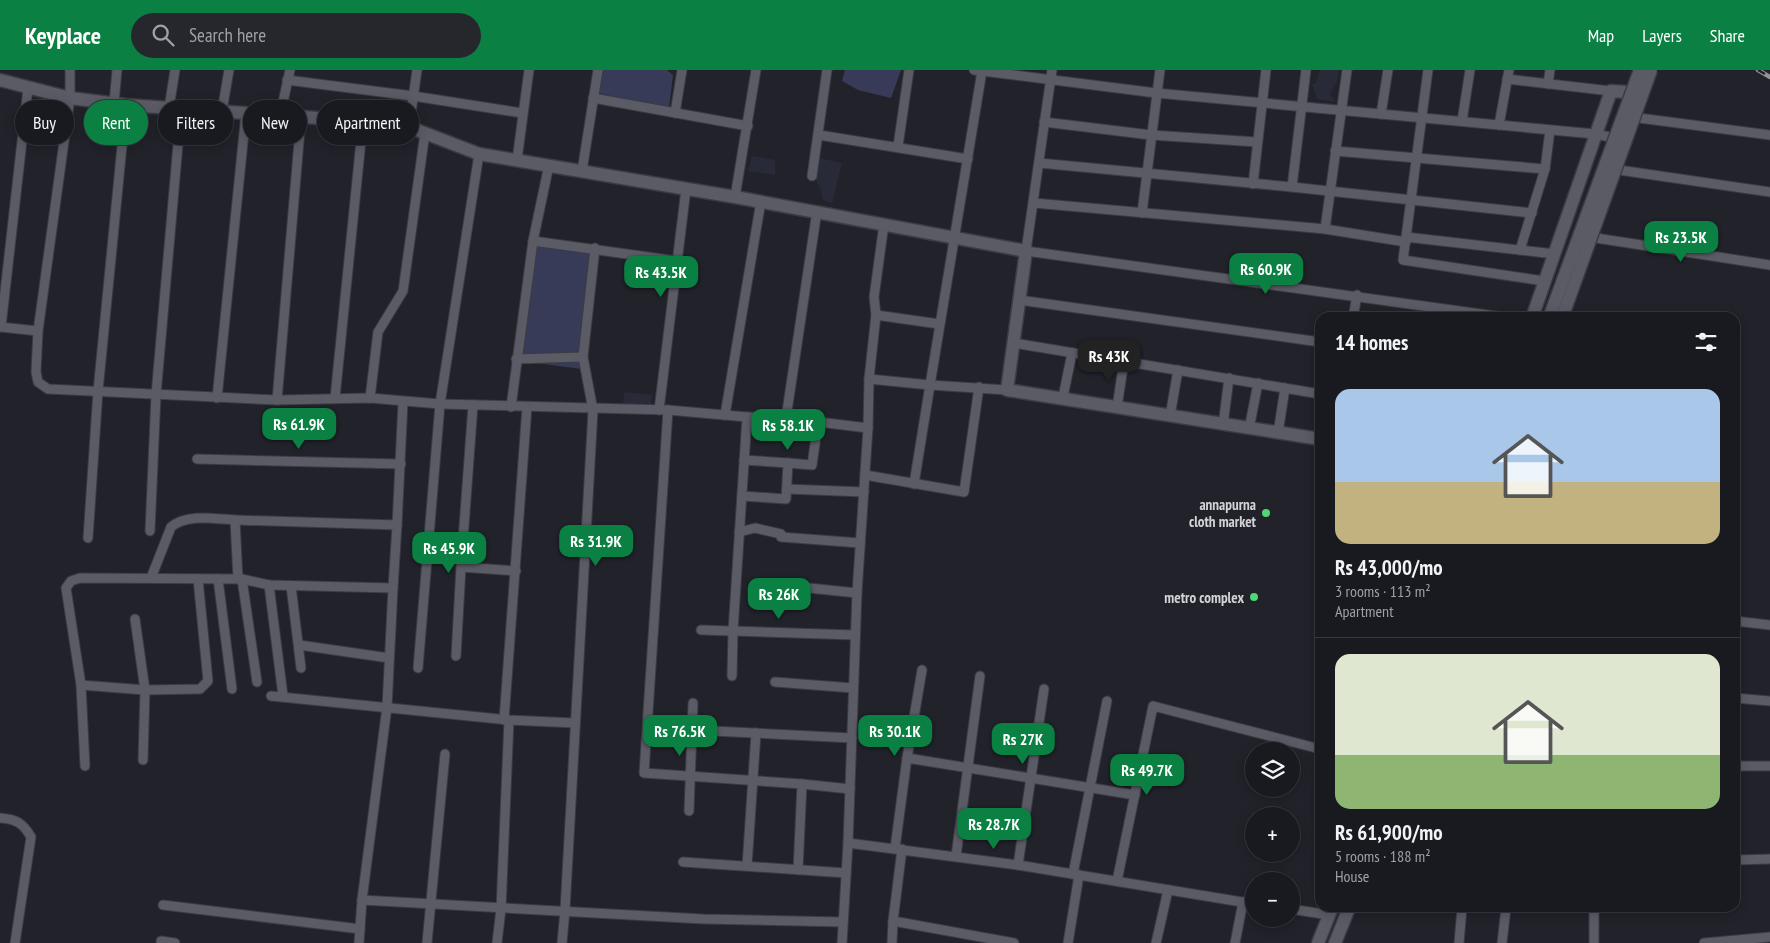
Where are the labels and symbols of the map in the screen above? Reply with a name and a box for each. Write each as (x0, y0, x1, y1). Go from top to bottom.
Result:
pin: Rs 23.5K (1629, 220, 1733, 263)
pin: Rs 60.9K (1214, 252, 1318, 295)
pin: Rs 43.5K (609, 256, 713, 298)
pin: Rs 43K (1068, 340, 1150, 382)
pin: Rs 61.9K (247, 408, 351, 450)
pin: Rs 58.1K (736, 408, 840, 451)
place label: annapurna cloth market (1189, 495, 1257, 531)
marker: annapurna cloth market (1260, 507, 1272, 519)
pin: Rs 31.9K (544, 524, 648, 567)
pin: Rs 45.9K (397, 532, 501, 574)
pin: Rs 26K (738, 578, 820, 620)
place label: metro complex (1164, 588, 1244, 607)
marker: metro complex (1248, 591, 1260, 603)
pin: Rs 76.5K (628, 714, 732, 757)
pin: Rs 30.1K (843, 714, 947, 757)
pin: Rs 27K (982, 722, 1064, 765)
pin: Rs 49.7K (1095, 754, 1199, 796)
pin: Rs 28.7K (942, 808, 1046, 850)

